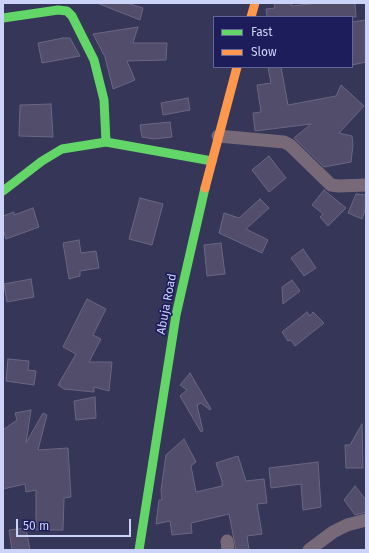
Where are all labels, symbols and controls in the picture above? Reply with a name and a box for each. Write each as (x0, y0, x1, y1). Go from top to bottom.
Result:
legend (213, 16, 353, 68)
text: Fast (251, 25, 273, 39)
text: Slow (251, 45, 277, 59)
street label: Abuja Road (154, 272, 180, 336)
scale bar (18, 511, 133, 537)
text: 50 m (23, 519, 49, 533)

